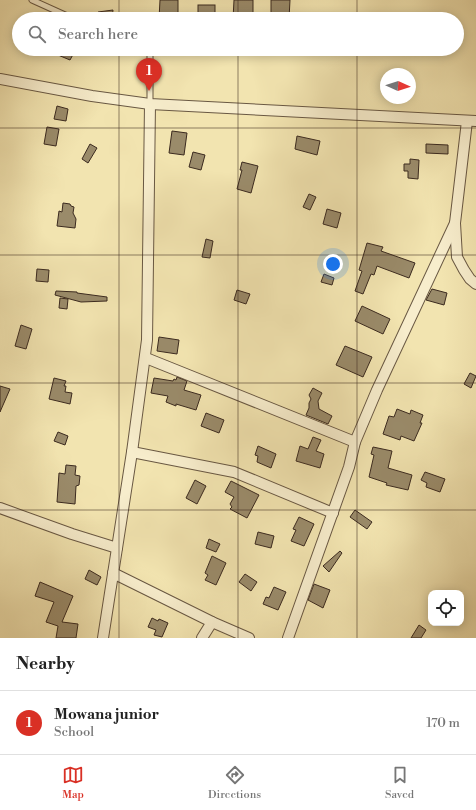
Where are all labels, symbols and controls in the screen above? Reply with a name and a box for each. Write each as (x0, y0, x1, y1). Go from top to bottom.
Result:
search box (12, 12, 464, 56)
icon: search (26, 23, 48, 45)
text: Search here (58, 25, 138, 44)
pin: 1 (136, 58, 162, 91)
north arrow (380, 68, 416, 104)
your location (323, 254, 343, 274)
map controls (428, 590, 464, 626)
button: locate (428, 590, 464, 626)
text: Nearby (16, 653, 75, 675)
text: Mowana junior (54, 705, 159, 724)
text: 1 (26, 715, 32, 731)
text: 170 m (426, 715, 460, 731)
text: School (54, 724, 94, 740)
tab: Map (62, 764, 84, 802)
tab: Directions (208, 764, 261, 802)
tab: Saved (385, 764, 414, 802)

